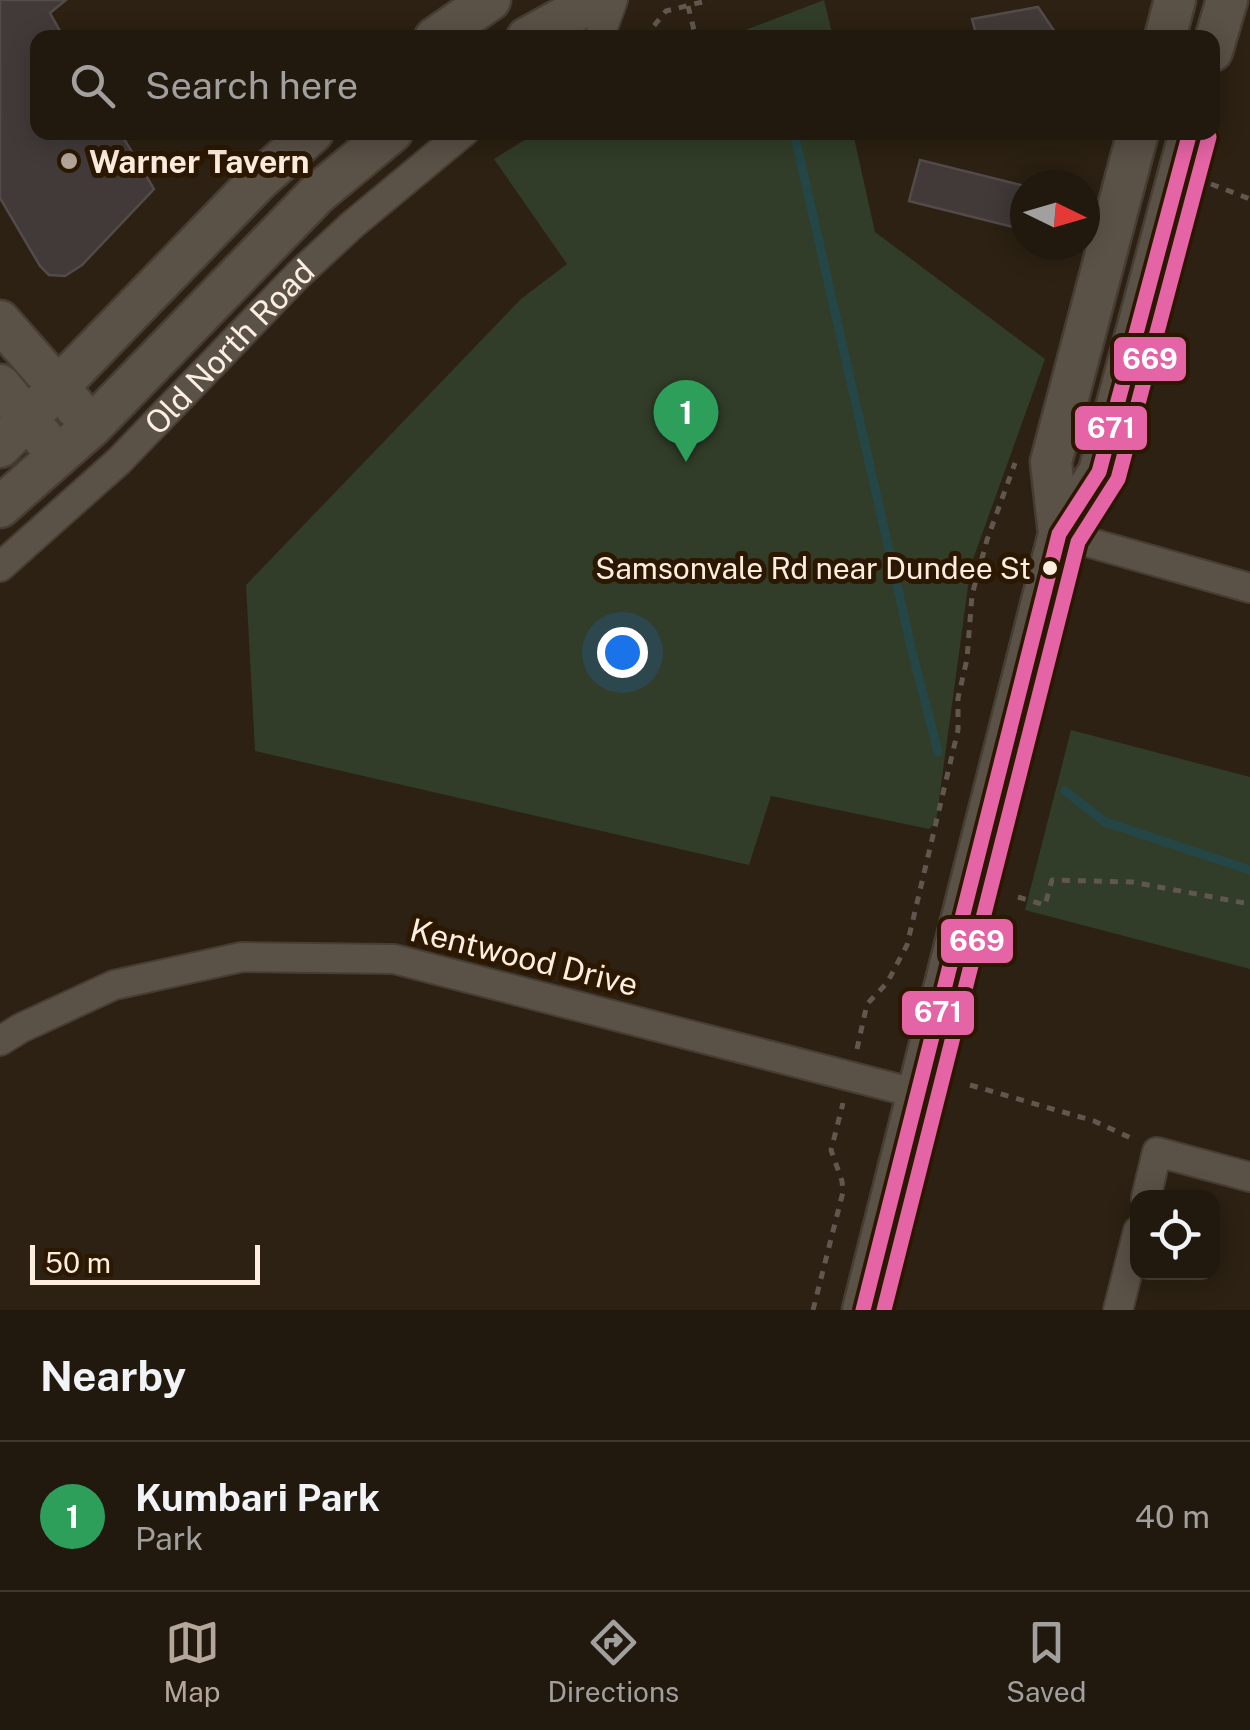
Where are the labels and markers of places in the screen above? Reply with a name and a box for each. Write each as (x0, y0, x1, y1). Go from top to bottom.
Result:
place label: Warner Tavern (89, 143, 310, 180)
marker: Warner Tavern (58, 150, 80, 172)
pin: 1 (654, 380, 718, 462)
place label: Samsonvale Rd near Dundee St (595, 550, 1031, 586)
marker: Samsonvale Rd near Dundee St (1040, 558, 1060, 578)

